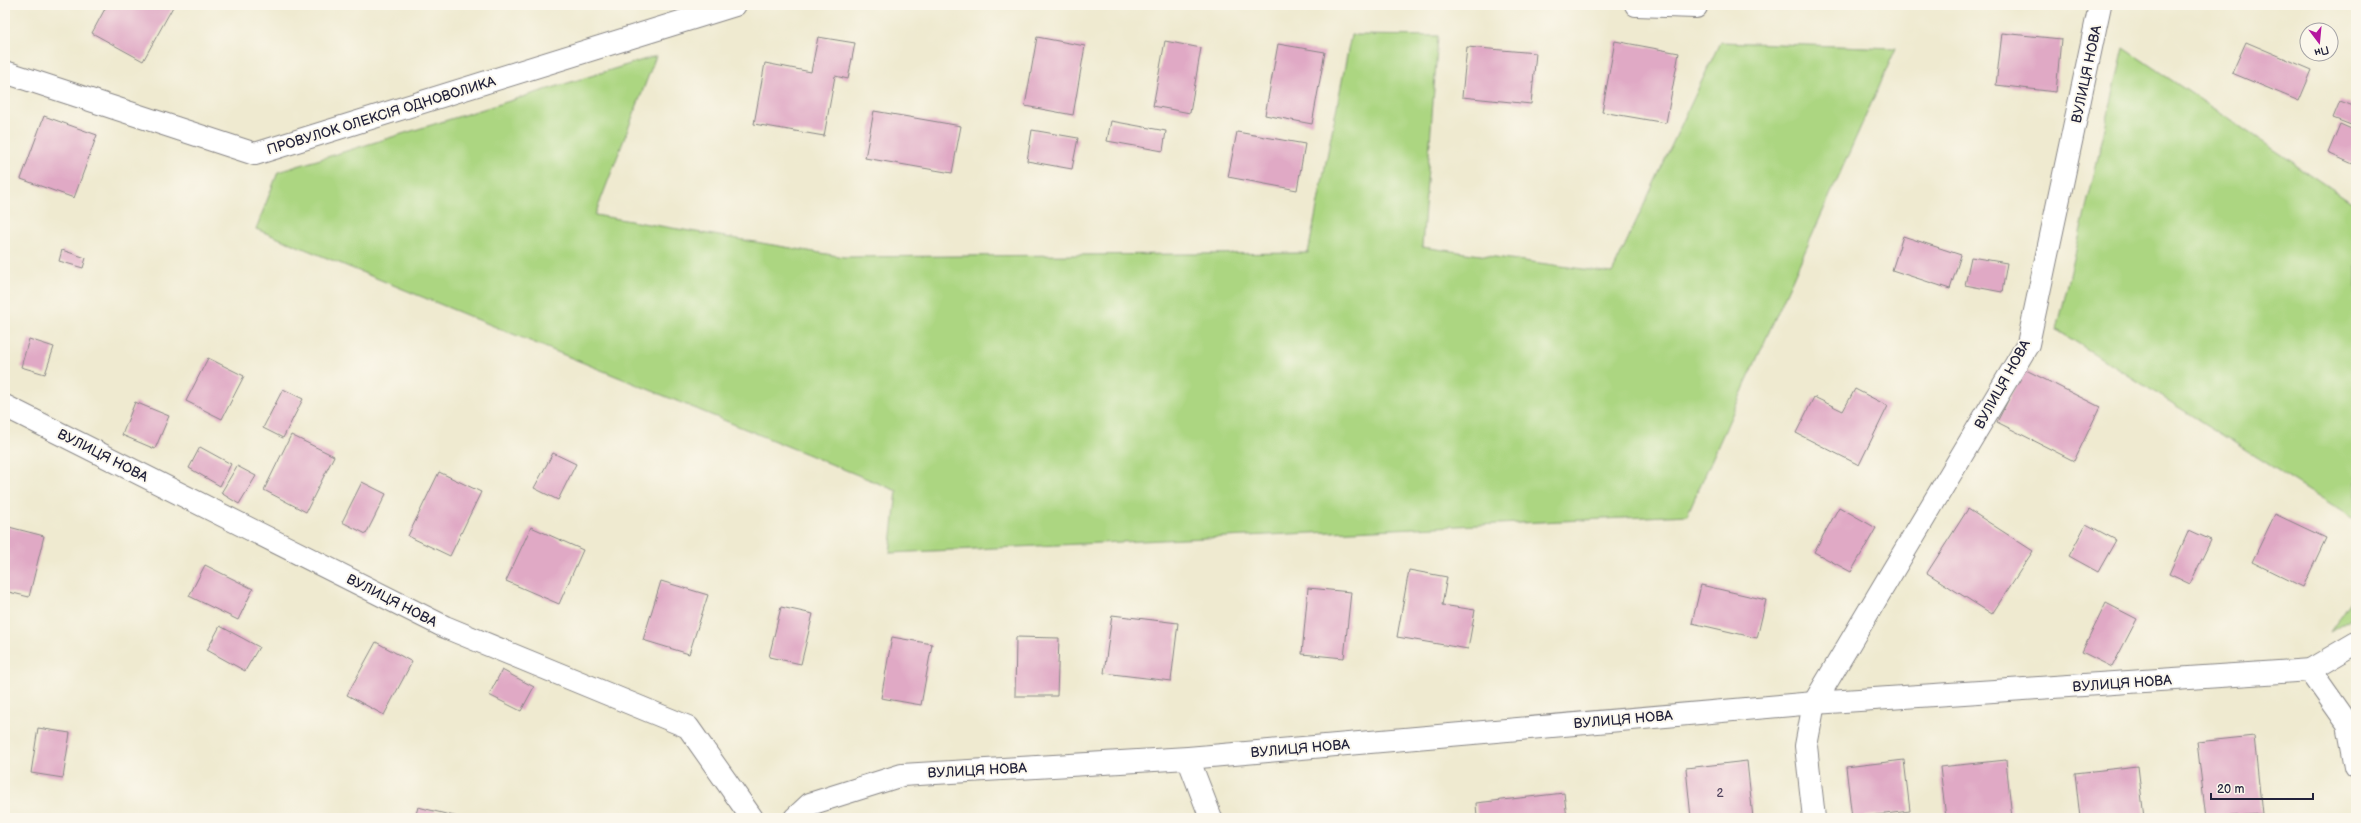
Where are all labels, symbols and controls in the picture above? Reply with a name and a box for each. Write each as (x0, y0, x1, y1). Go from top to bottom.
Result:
north arrow (2299, 22, 2339, 62)
street label: ВУЛИЦЯ НОВА (2068, 23, 2105, 124)
text: Пн (2313, 43, 2330, 59)
street label: ПРОВУЛОК ОЛЕКСІЯ ОДНОВОЛИКА (265, 72, 498, 158)
street label: ВУЛИЦЯ НОВА (1971, 336, 2034, 432)
street label: ВУЛИЦЯ НОВА (55, 425, 151, 486)
street label: ВУЛИЦЯ НОВА (344, 570, 440, 631)
street label: ВУЛИЦЯ НОВА (2072, 672, 2173, 695)
street label: ВУЛИЦЯ НОВА (1573, 707, 1674, 732)
street label: ВУЛИЦЯ НОВА (1250, 736, 1351, 761)
street label: ВУЛИЦЯ НОВА (927, 759, 1028, 782)
scale bar (2211, 775, 2313, 801)
text: 20 m (2217, 782, 2244, 797)
house number: 2 (1716, 786, 1724, 801)

